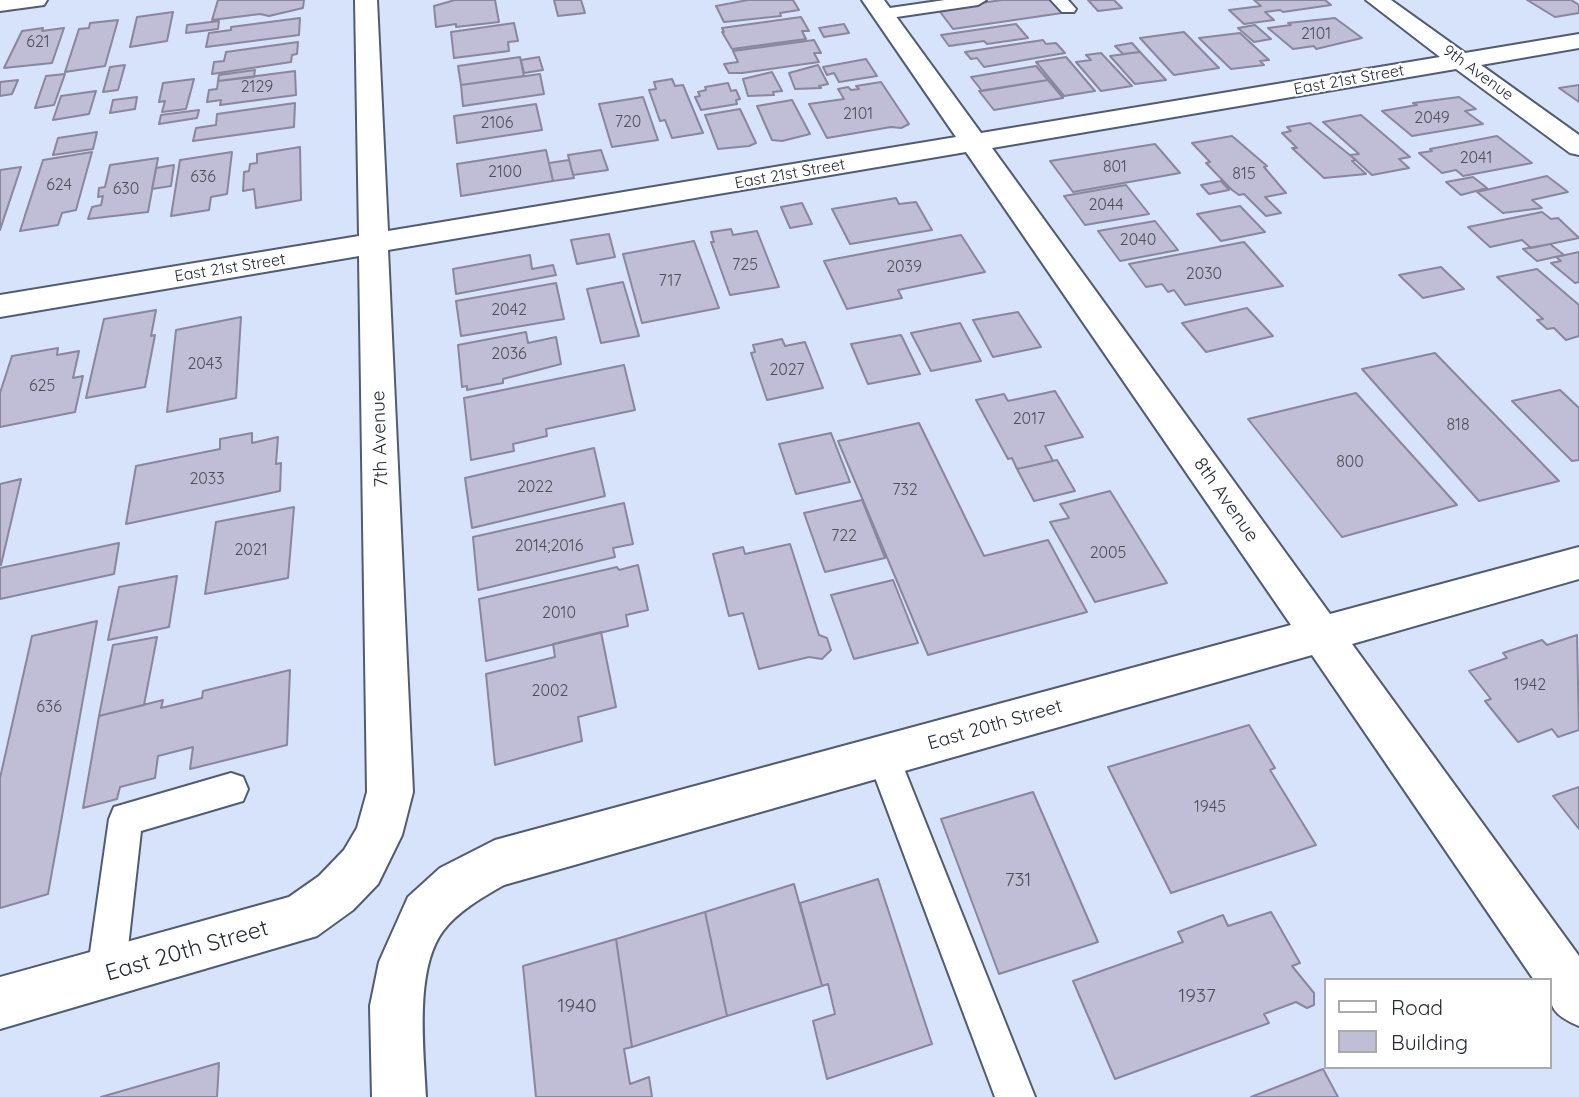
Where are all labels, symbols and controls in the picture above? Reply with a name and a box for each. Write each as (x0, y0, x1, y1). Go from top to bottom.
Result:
house number: 2101 (1301, 24, 1331, 44)
house number: 621 (26, 32, 50, 52)
street label: 9th Avenue (1439, 41, 1517, 105)
street label: East 21st Street (1292, 61, 1406, 99)
house number: 2129 (241, 77, 273, 97)
house number: 2101 (843, 104, 873, 124)
house number: 2049 (1414, 108, 1450, 128)
house number: 720 (615, 112, 641, 132)
house number: 2106 (481, 113, 513, 133)
house number: 2041 (1460, 148, 1492, 168)
street label: East 21st Street (733, 155, 847, 193)
house number: 801 (1103, 157, 1127, 177)
house number: 2100 (488, 162, 522, 182)
house number: 815 (1232, 164, 1256, 184)
house number: 636 (190, 167, 216, 187)
house number: 624 (46, 175, 72, 195)
house number: 630 (113, 179, 139, 199)
house number: 2044 (1088, 195, 1124, 215)
house number: 2040 (1120, 230, 1156, 250)
street label: East 21st Street (173, 250, 287, 286)
house number: 725 (732, 255, 758, 275)
house number: 2039 (886, 257, 922, 277)
house number: 2030 (1186, 264, 1222, 284)
house number: 717 (658, 271, 682, 291)
house number: 2042 (491, 300, 527, 320)
house number: 2036 (491, 344, 527, 364)
house number: 2043 (187, 354, 223, 374)
house number: 2027 (769, 360, 805, 380)
house number: 625 (29, 376, 55, 396)
street label: 7th Avenue (367, 390, 393, 488)
house number: 2017 (1013, 409, 1045, 429)
house number: 818 (1446, 415, 1470, 435)
house number: 800 (1336, 452, 1364, 472)
street label: 8th Avenue (1189, 453, 1263, 547)
house number: 2033 (189, 469, 225, 489)
house number: 2022 (517, 477, 553, 497)
house number: 732 (892, 480, 918, 500)
house number: 722 (831, 526, 857, 546)
house number: 2014;2016 (515, 536, 583, 556)
house number: 2021 (234, 540, 268, 560)
house number: 2005 (1090, 543, 1126, 563)
house number: 2010 (542, 603, 576, 623)
house number: 1942 (1514, 675, 1546, 695)
house number: 2002 (532, 681, 568, 701)
street label: East 20th Street (925, 695, 1065, 755)
house number: 636 (36, 697, 62, 717)
house number: 1945 (1194, 797, 1226, 817)
house number: 731 (1005, 869, 1031, 891)
street label: East 20th Street (102, 915, 272, 987)
legend (1324, 978, 1551, 1069)
house number: 1937 (1178, 985, 1216, 1007)
text: Road (1391, 994, 1443, 1020)
house number: 1940 (558, 995, 596, 1017)
text: Building (1391, 1029, 1468, 1055)

